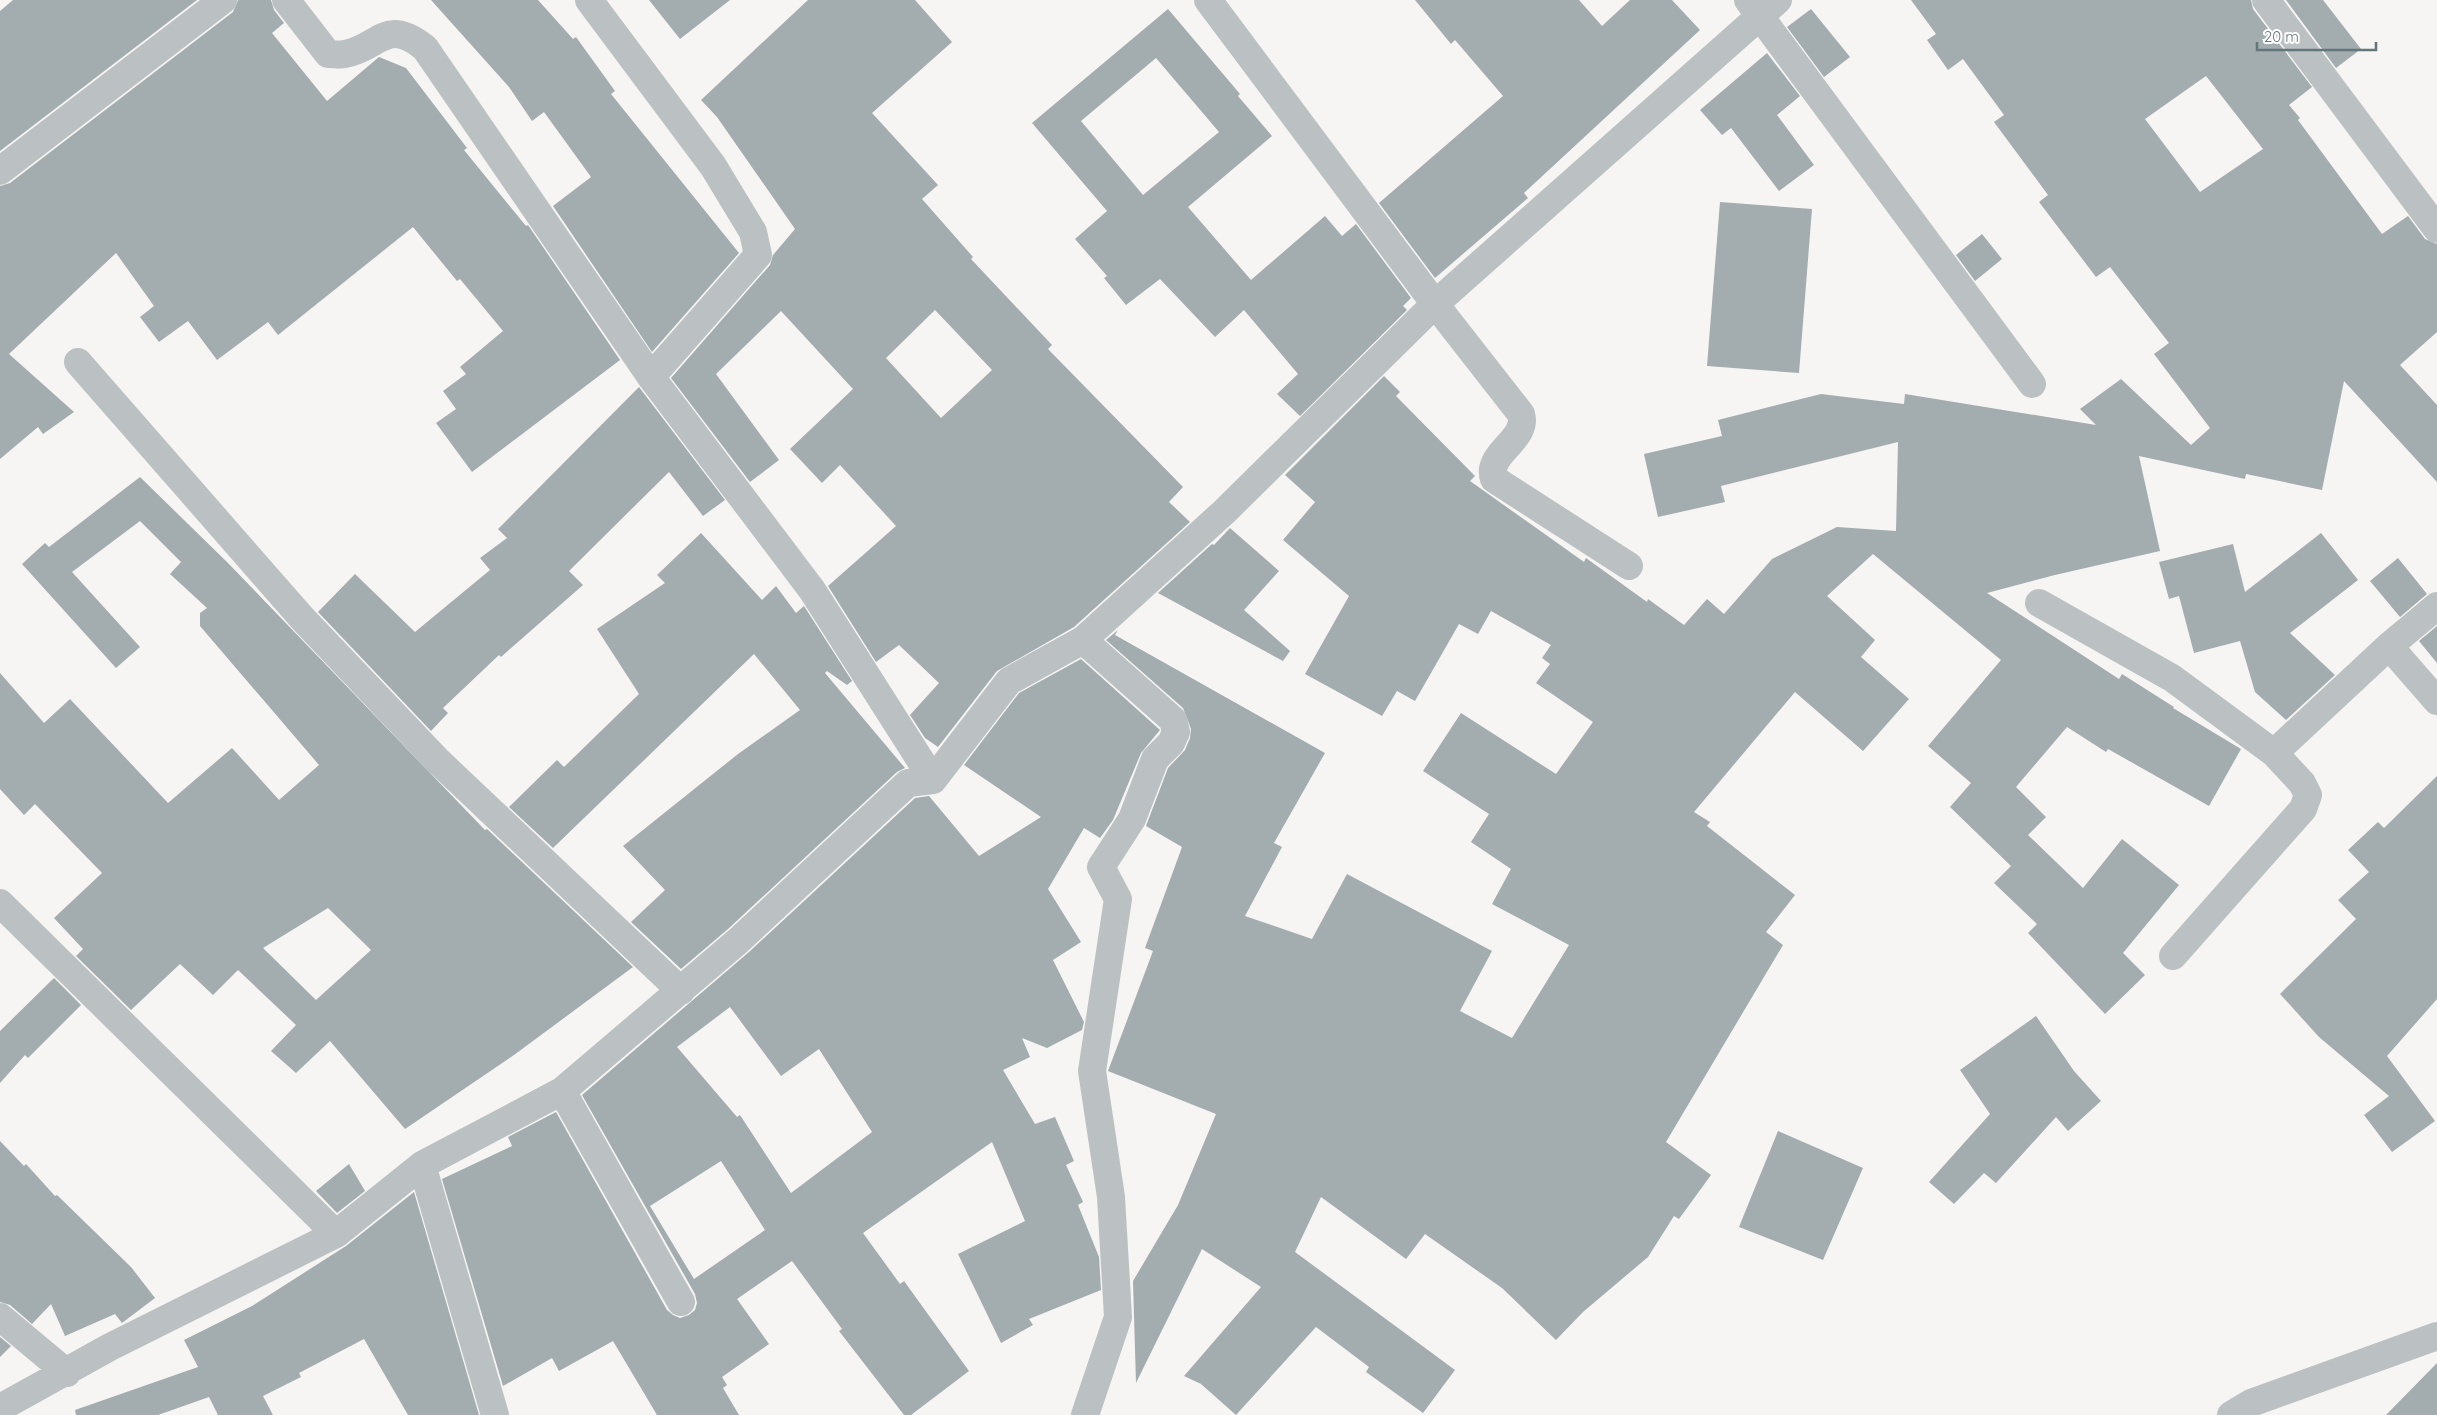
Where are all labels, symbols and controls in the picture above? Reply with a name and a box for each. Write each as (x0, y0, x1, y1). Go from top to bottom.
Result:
scale bar (2257, 20, 2376, 52)
text: 20 m (2264, 27, 2299, 46)

